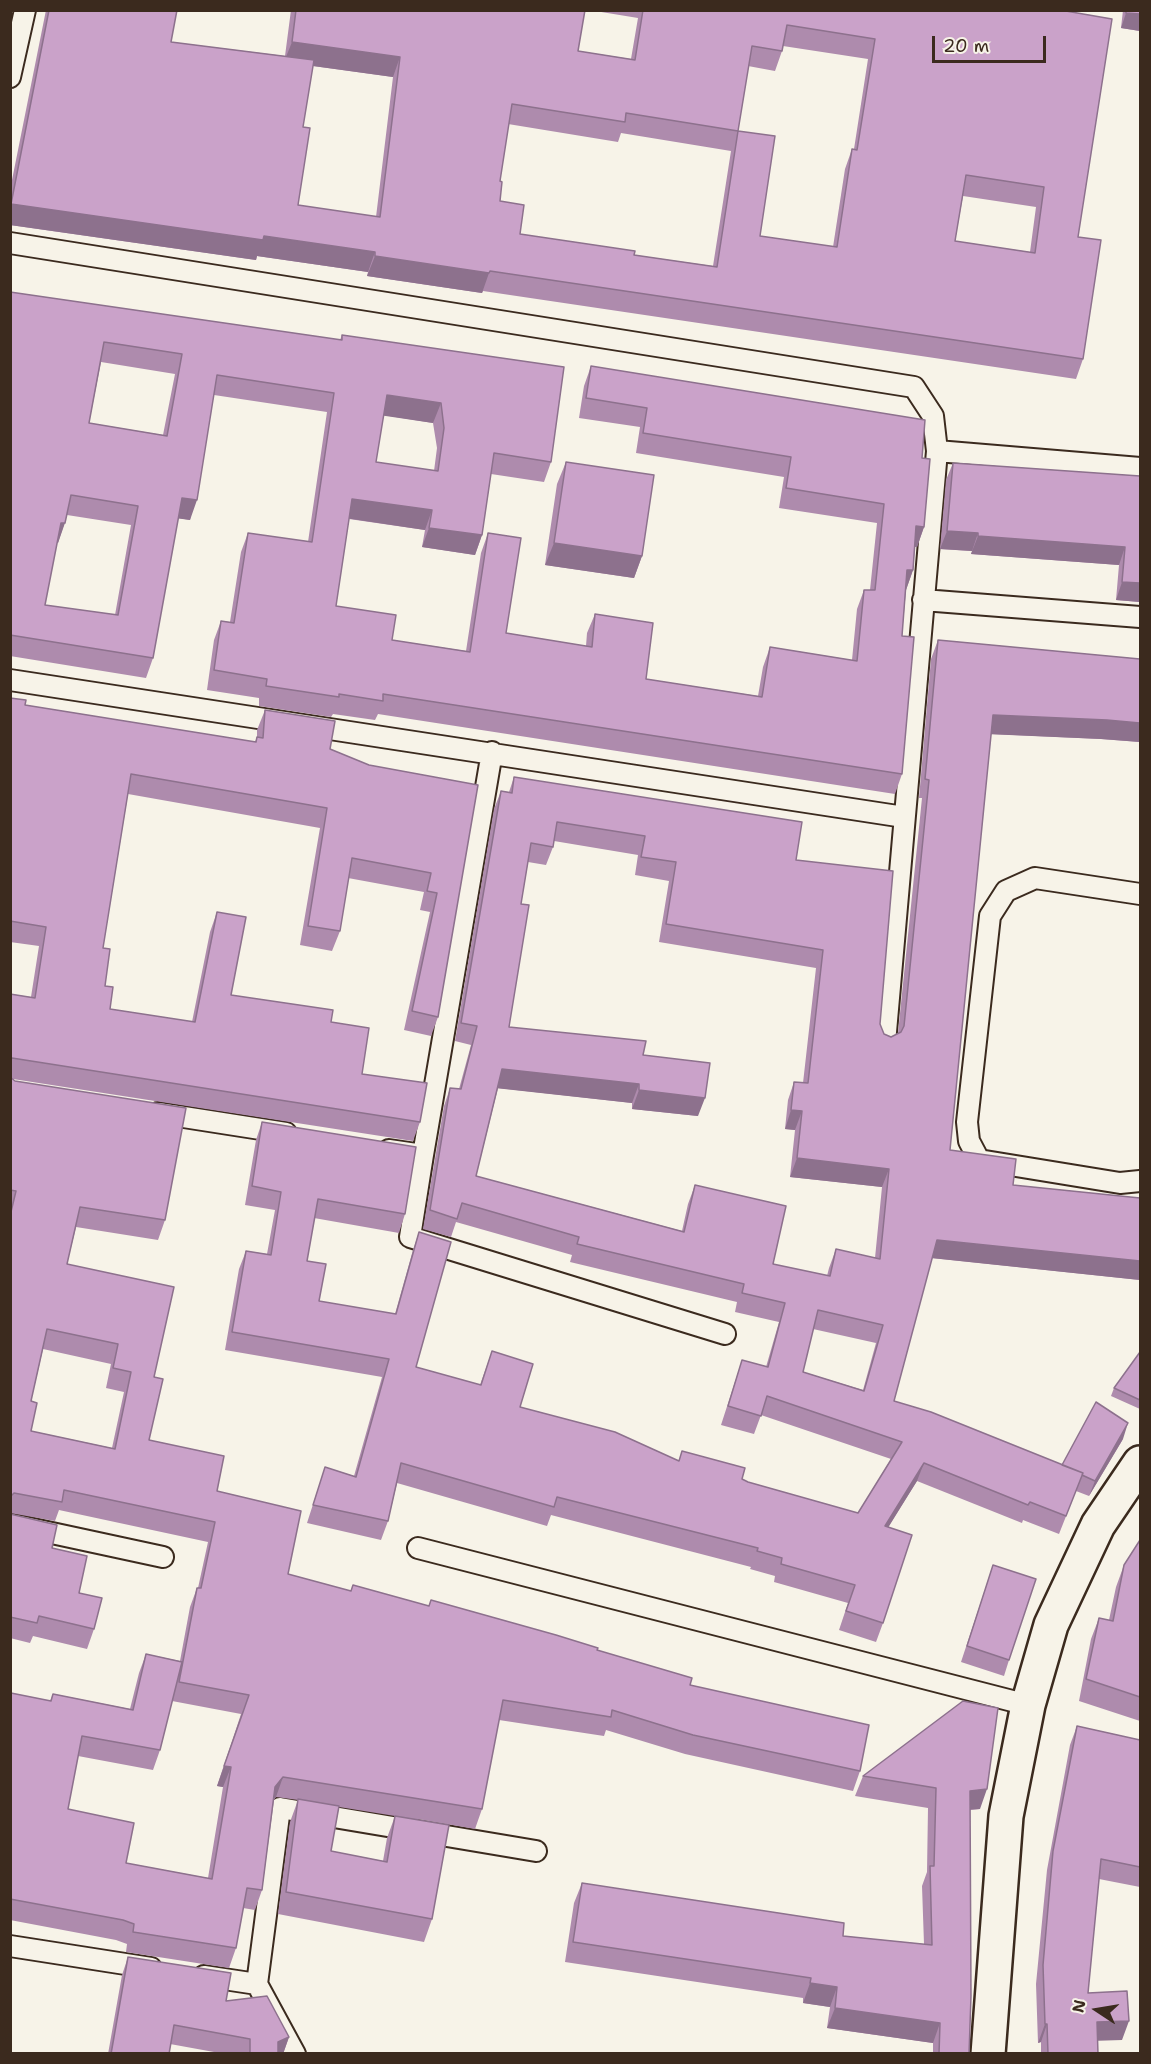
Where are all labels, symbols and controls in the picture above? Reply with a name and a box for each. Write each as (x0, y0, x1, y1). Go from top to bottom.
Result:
scale bar (935, 24, 1049, 62)
text: 20 m (943, 34, 989, 58)
north arrow (1067, 1980, 1127, 2040)
text: N (1067, 1998, 1090, 2015)

